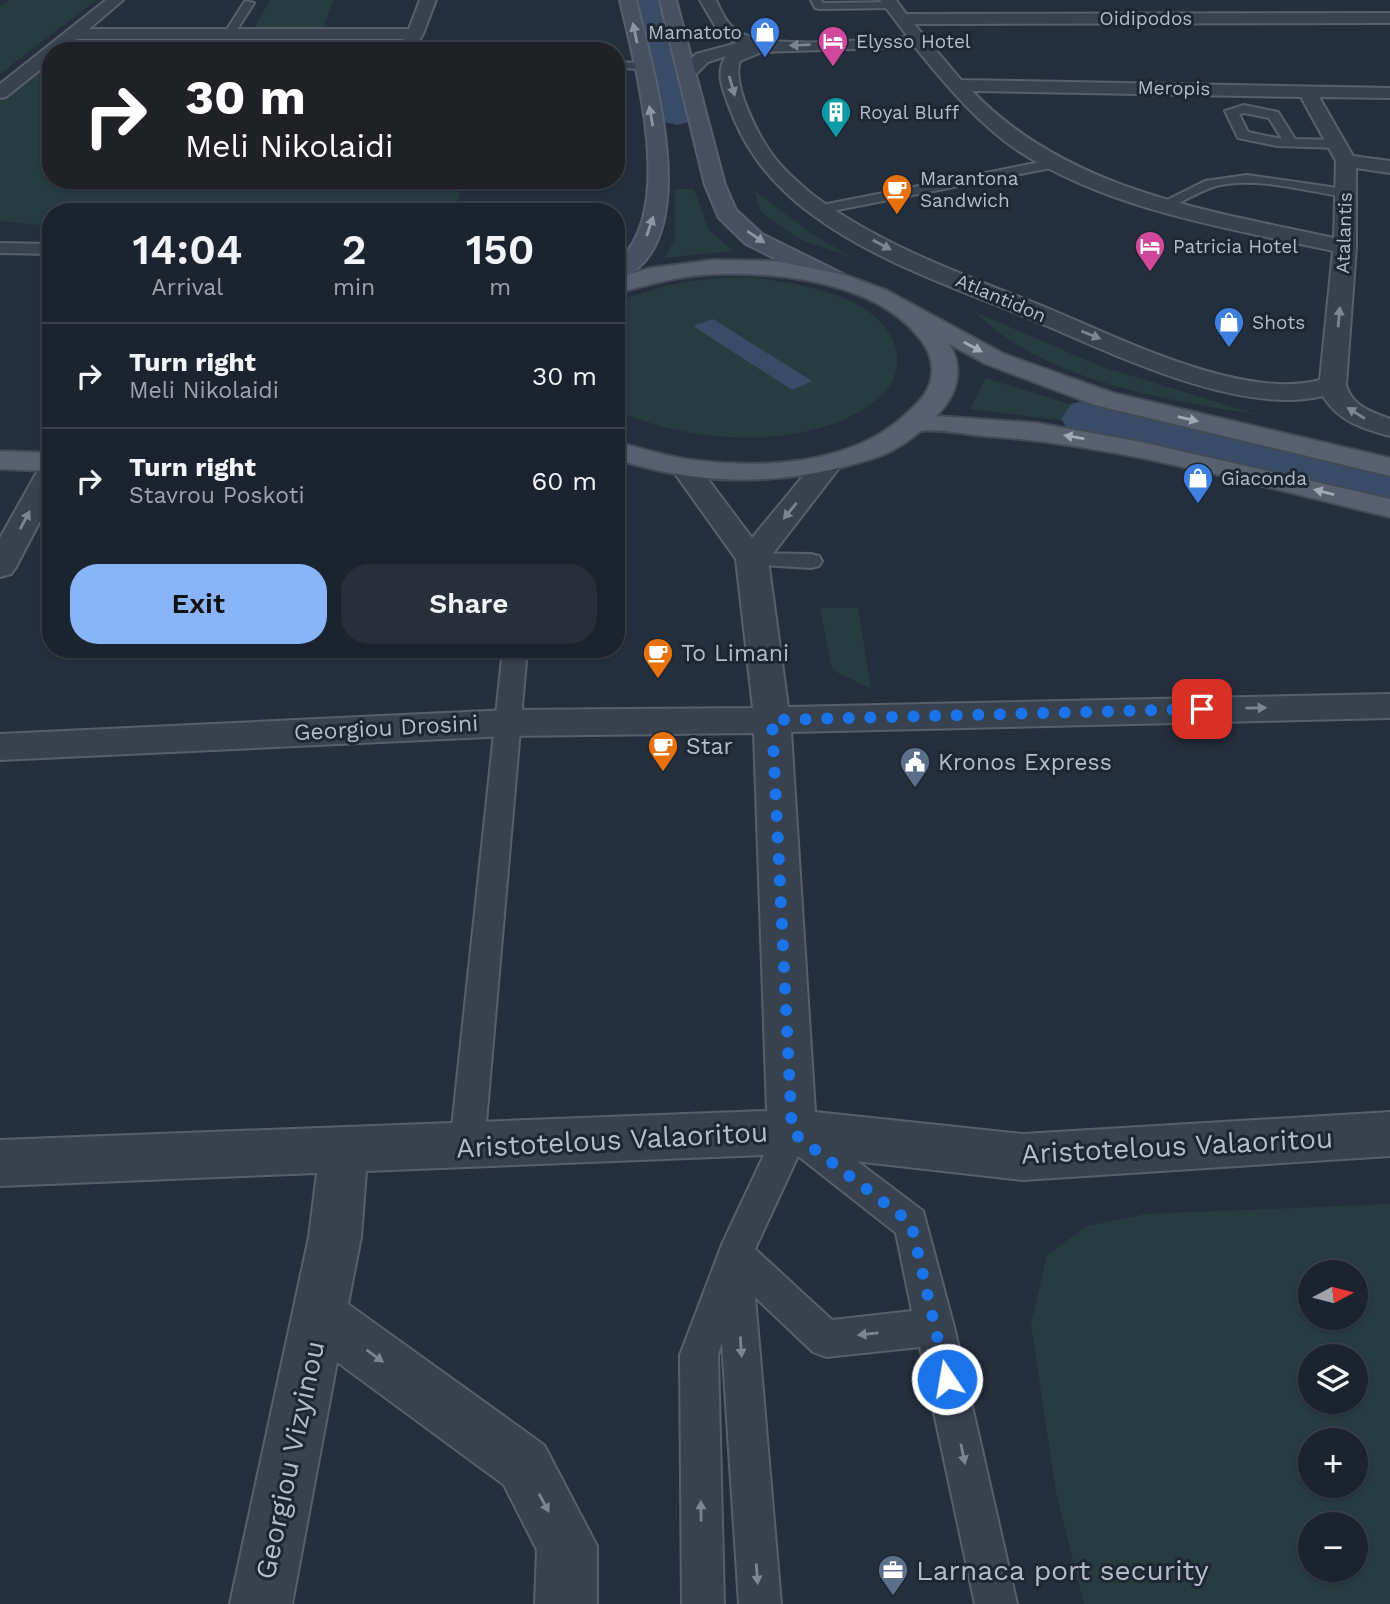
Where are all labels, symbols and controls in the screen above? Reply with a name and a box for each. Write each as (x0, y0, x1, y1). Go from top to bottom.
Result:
street label: Oidipodos (1100, 7, 1192, 30)
shop icon: Mamatoto (748, 15, 782, 59)
place label: Mamatoto (648, 21, 742, 44)
one-way arrow (630, 22, 641, 44)
hotel icon: Elysso Hotel (816, 24, 850, 68)
place label: Elysso Hotel (856, 30, 971, 53)
one-way arrow (789, 39, 811, 51)
text: 30 m (185, 68, 306, 126)
icon: right (70, 70, 161, 161)
one-way arrow (727, 75, 738, 97)
street label: Meropis (1137, 76, 1211, 100)
building icon: Royal Bluff (819, 95, 853, 139)
place label: Royal Bluff (859, 101, 959, 124)
one-way arrow (645, 105, 656, 127)
text: Meli Nikolaidi (185, 127, 394, 165)
place label: Marantona Sandwich (920, 167, 1019, 212)
cafe icon: Marantona Sandwich (880, 172, 914, 216)
street label: Atalantis (1331, 192, 1357, 274)
one-way arrow (645, 216, 656, 237)
text: 14:04 (133, 225, 242, 274)
text: 2 (342, 225, 367, 274)
text: 150 (466, 225, 534, 274)
hotel icon: Patricia Hotel (1133, 229, 1167, 273)
one-way arrow (746, 231, 766, 244)
place label: Patricia Hotel (1173, 235, 1298, 258)
one-way arrow (873, 239, 892, 251)
street label: Atlantidon (952, 269, 1050, 327)
text: Arrival (152, 274, 223, 301)
text: min (333, 274, 375, 301)
text: m (489, 274, 511, 301)
shop icon: Shots (1212, 305, 1246, 349)
one-way arrow (1334, 306, 1345, 328)
place label: Shots (1252, 311, 1305, 334)
one-way arrow (1081, 330, 1102, 341)
one-way arrow (963, 341, 982, 353)
text: Turn right (129, 347, 256, 377)
icon: right (70, 357, 108, 395)
text: 30 m (532, 361, 597, 391)
text: Meli Nikolaidi (129, 377, 279, 404)
one-way arrow (1346, 407, 1365, 420)
one-way arrow (1177, 414, 1199, 425)
one-way arrow (1063, 431, 1085, 442)
text: Turn right (129, 452, 256, 482)
shop icon: Giaconda (1181, 461, 1215, 505)
icon: right (70, 462, 108, 500)
text: 60 m (531, 466, 597, 496)
place label: Giaconda (1221, 467, 1307, 490)
text: Stavrou Poskoti (129, 482, 305, 509)
one-way arrow (1313, 486, 1335, 497)
one-way arrow (782, 502, 797, 520)
one-way arrow (19, 509, 31, 529)
button: Exit (70, 564, 327, 644)
button: Share (341, 564, 597, 644)
cafe icon: To Limani (641, 636, 675, 680)
place label: To Limani (681, 640, 789, 667)
pin (1172, 679, 1232, 739)
icon: arrive (1183, 690, 1221, 728)
one-way arrow (1246, 703, 1268, 714)
street label: Georgiou Drosini (293, 710, 479, 746)
cafe icon: Star (646, 729, 680, 773)
place label: Star (686, 733, 733, 760)
public building icon: Kronos Express (898, 745, 932, 789)
place label: Kronos Express (938, 749, 1112, 776)
street label: Aristotelous Valaoritou (455, 1115, 769, 1165)
street label: Aristotelous Valaoritou (1020, 1121, 1334, 1171)
north arrow (1298, 1260, 1368, 1330)
map controls (1298, 1260, 1368, 1582)
one-way arrow (857, 1329, 879, 1340)
one-way arrow (736, 1336, 747, 1358)
street label: Georgiou Vizyinou (249, 1338, 331, 1582)
position arrow (910, 1342, 984, 1416)
button: layers (1298, 1344, 1368, 1414)
one-way arrow (366, 1349, 384, 1363)
button: + (1298, 1428, 1368, 1498)
one-way arrow (958, 1443, 969, 1465)
one-way arrow (538, 1493, 550, 1513)
one-way arrow (695, 1500, 707, 1522)
button: − (1298, 1512, 1368, 1582)
office icon: Larnaca port security (876, 1553, 910, 1597)
place label: Larnaca port security (916, 1554, 1209, 1587)
one-way arrow (752, 1563, 763, 1585)

